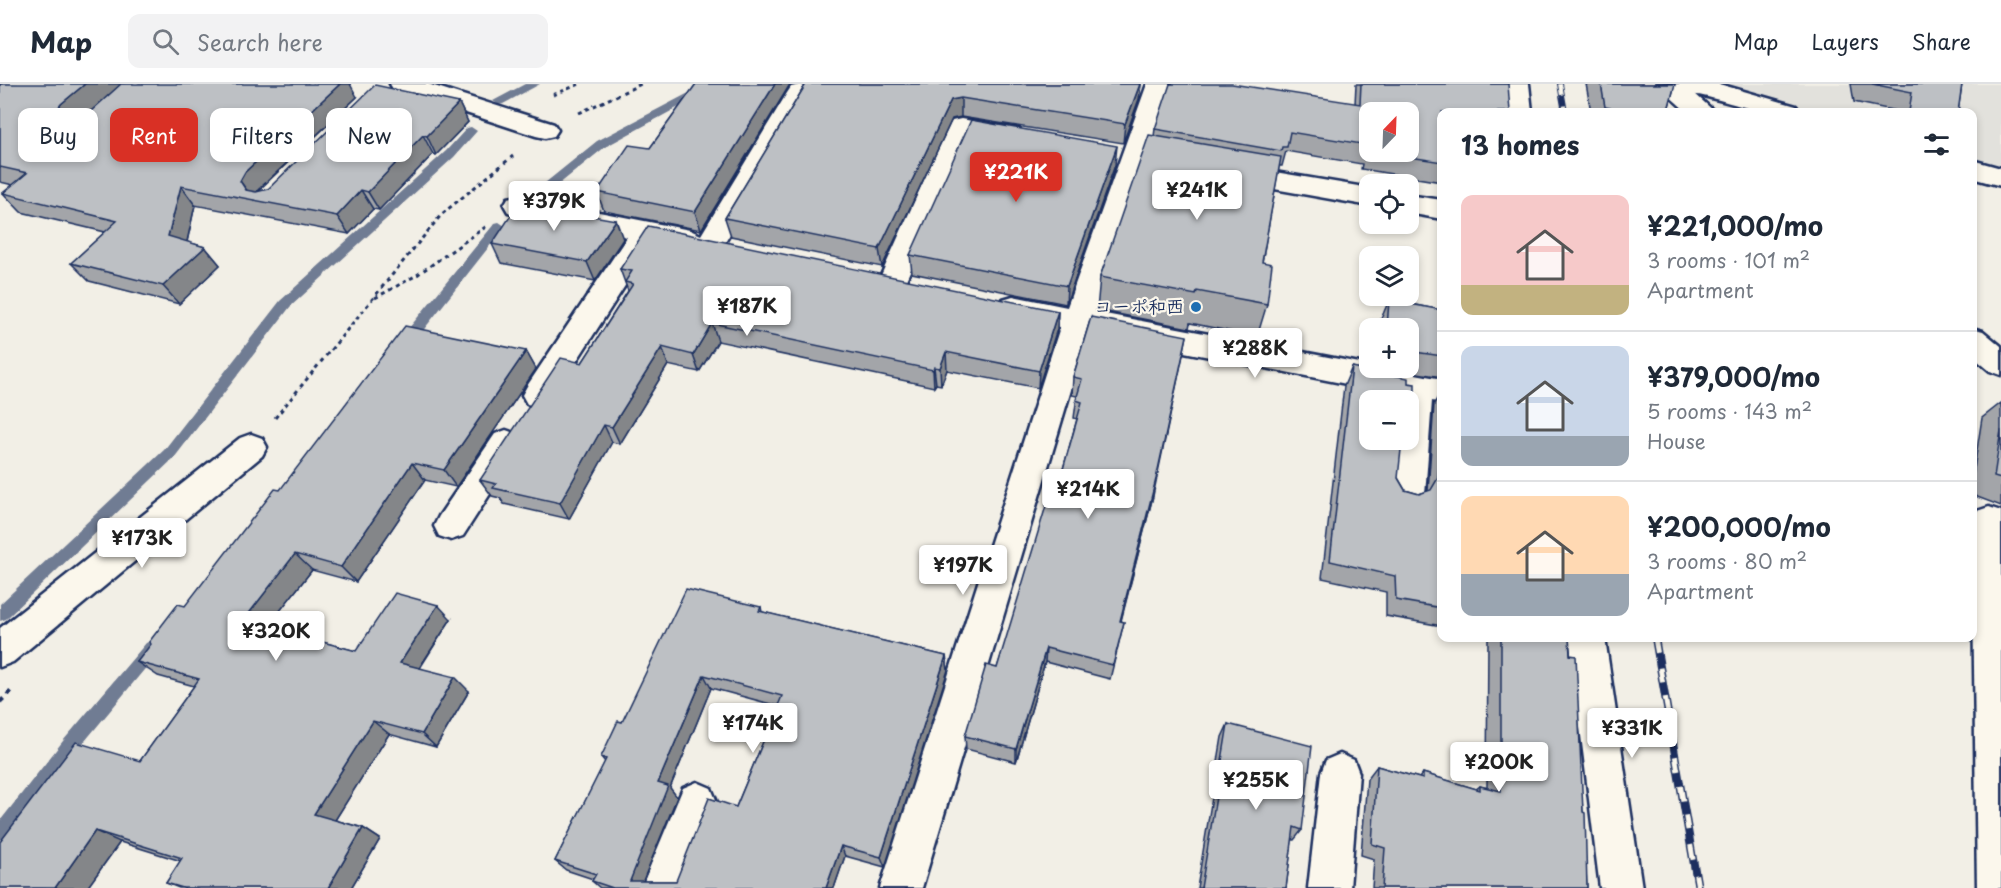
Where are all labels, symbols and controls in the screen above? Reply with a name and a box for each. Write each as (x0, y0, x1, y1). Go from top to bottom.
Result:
search box (128, 14, 548, 68)
text: Map (30, 20, 92, 63)
icon: search (149, 25, 182, 58)
text: Search here (197, 25, 323, 58)
text: Map (1734, 25, 1778, 57)
text: Layers (1811, 25, 1879, 57)
text: Share (1912, 25, 1971, 57)
north arrow (1359, 102, 1419, 162)
map controls (1359, 102, 1419, 450)
chip: Buy (18, 108, 98, 162)
chip: Rent (110, 108, 198, 162)
chip: Filters (210, 108, 314, 162)
chip: New (326, 108, 412, 162)
text: 13 homes (1461, 125, 1579, 164)
icon: filters (1920, 128, 1953, 161)
pin: ¥221K (974, 152, 1058, 203)
text: ¥221K (984, 156, 1048, 186)
pin: ¥241K (1155, 170, 1239, 221)
text: ¥241K (1166, 174, 1228, 204)
button: locate (1359, 174, 1419, 234)
pin: ¥379K (512, 181, 596, 232)
text: ¥379K (523, 185, 585, 215)
text: ¥221,000/mo (1647, 206, 1823, 245)
icon: home (1509, 219, 1581, 291)
text: 3 rooms · 101 m² (1647, 245, 1810, 275)
button: layers (1359, 246, 1419, 306)
text: Apartment (1647, 275, 1754, 305)
pin: ¥187K (705, 286, 789, 337)
text: ¥187K (717, 290, 777, 320)
place label: コーポ和西 (1094, 292, 1184, 319)
marker: コーポ和西 (1189, 300, 1203, 314)
button: + (1359, 318, 1419, 378)
pin: ¥288K (1213, 328, 1297, 379)
text: ¥288K (1222, 332, 1288, 362)
text: ¥379,000/mo (1647, 357, 1820, 396)
icon: home (1509, 370, 1581, 442)
button: − (1359, 390, 1419, 450)
text: 5 rooms · 143 m² (1647, 396, 1812, 426)
text: House (1647, 426, 1706, 456)
pin: ¥214K (1046, 469, 1130, 520)
text: ¥214K (1056, 473, 1120, 503)
text: ¥200,000/mo (1647, 507, 1831, 546)
pin: ¥173K (100, 518, 184, 569)
icon: home (1509, 520, 1581, 592)
text: ¥173K (111, 522, 173, 552)
pin: ¥197K (921, 545, 1005, 596)
text: 3 rooms · 80 m² (1647, 546, 1807, 576)
text: ¥197K (933, 549, 993, 579)
text: Apartment (1647, 576, 1754, 606)
pin: ¥320K (234, 611, 318, 662)
text: ¥320K (242, 615, 310, 645)
pin: ¥174K (711, 703, 795, 754)
text: ¥174K (722, 707, 784, 737)
pin: ¥331K (1590, 708, 1674, 759)
text: ¥331K (1601, 712, 1663, 742)
pin: ¥200K (1457, 742, 1541, 793)
text: ¥200K (1464, 746, 1534, 776)
pin: ¥255K (1214, 760, 1298, 811)
text: ¥255K (1223, 764, 1289, 794)

